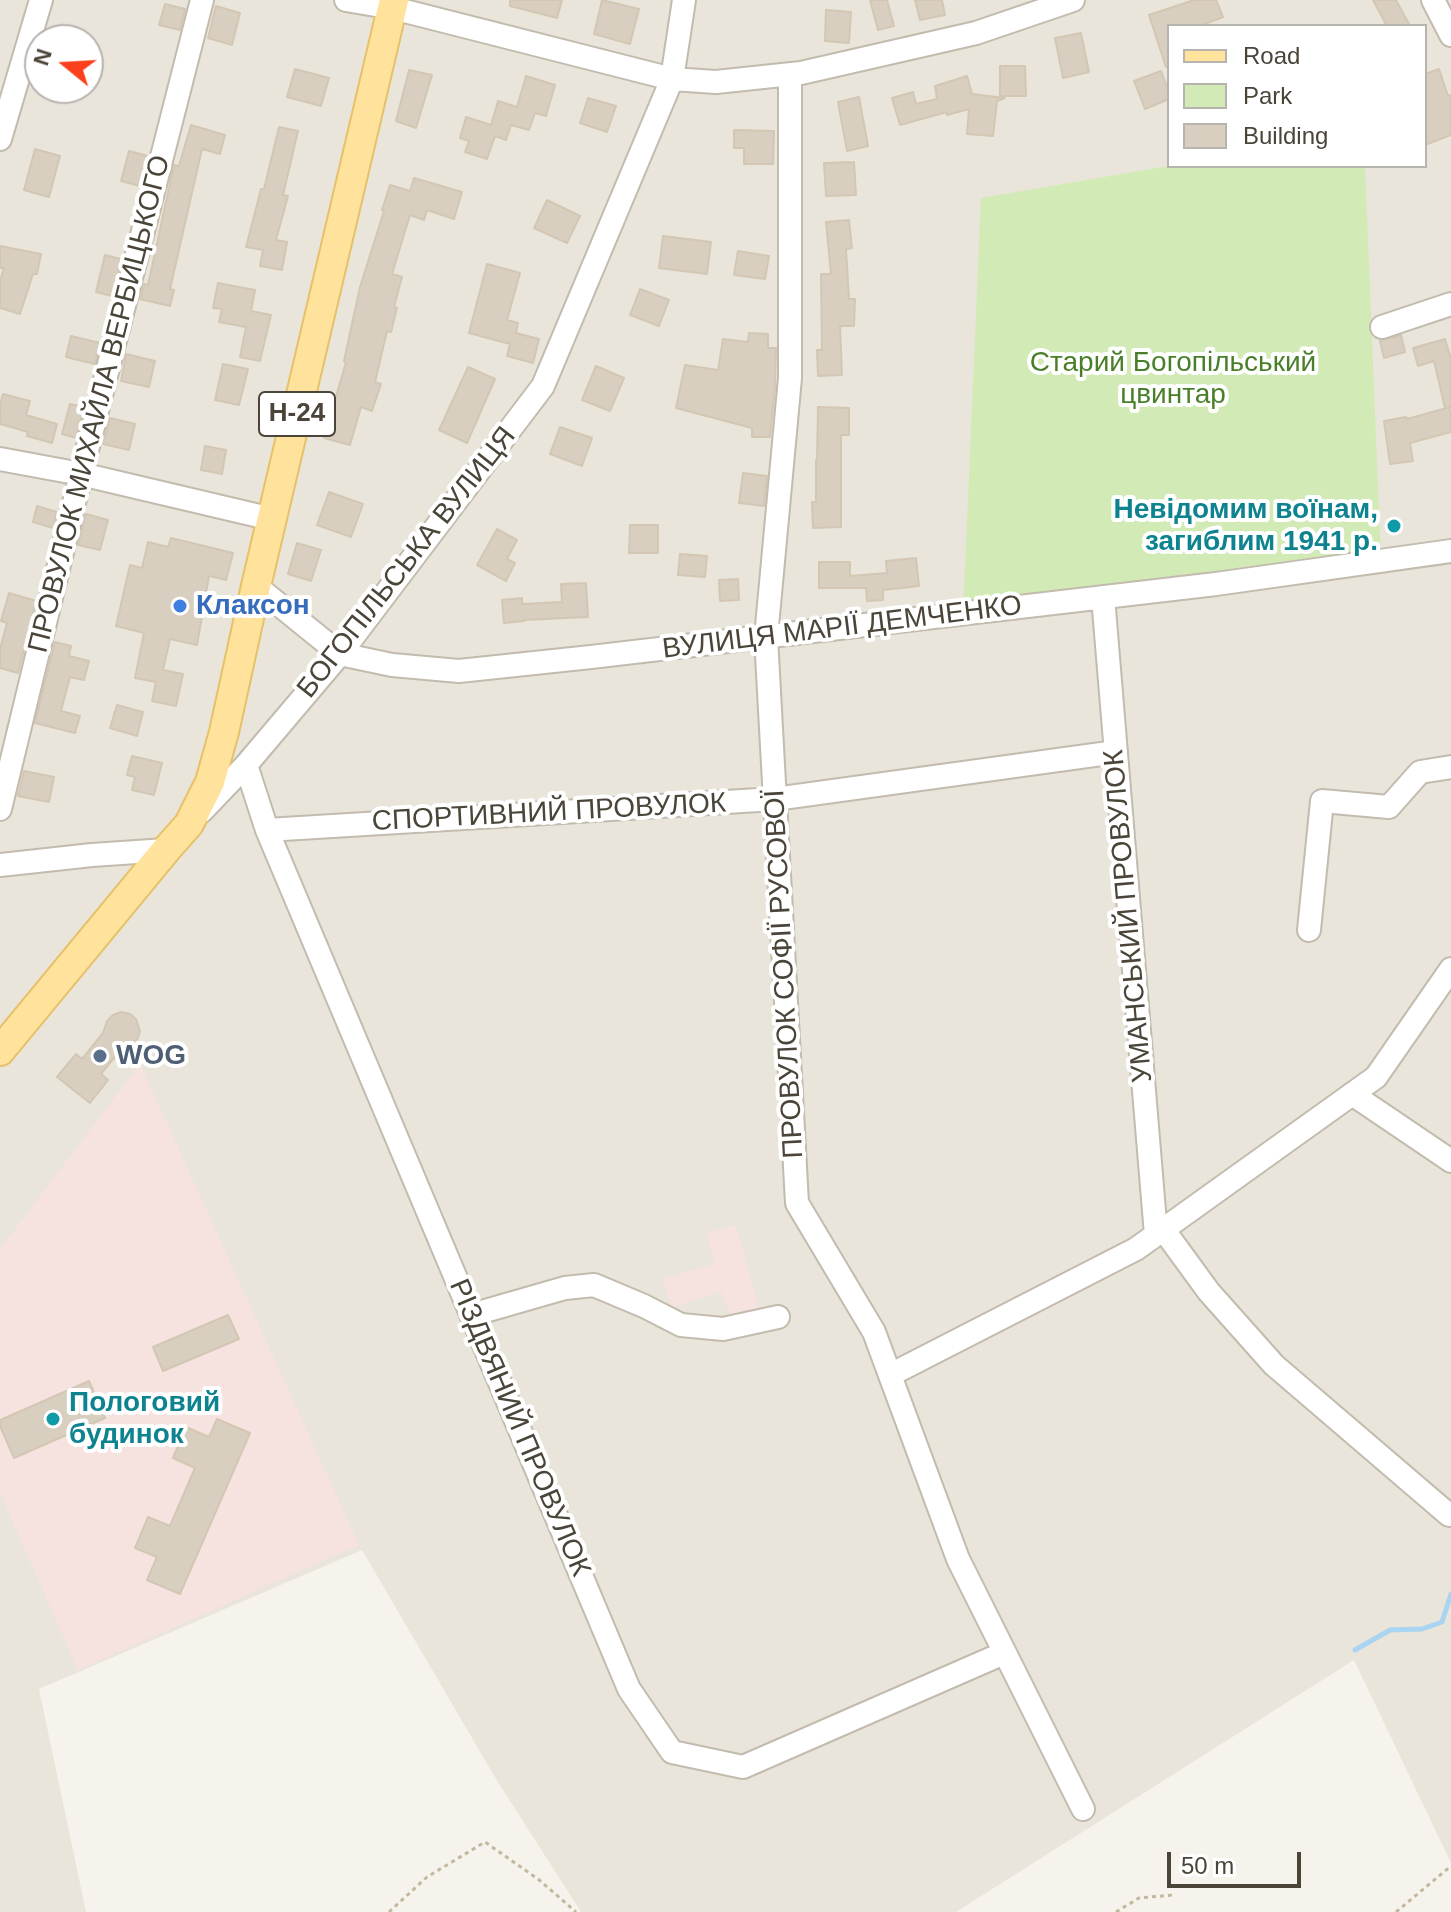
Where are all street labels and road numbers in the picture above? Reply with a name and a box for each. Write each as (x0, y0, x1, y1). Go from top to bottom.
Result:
street label: ПРОВУЛОК МИХАЙЛА ВЕРБИЦЬКОГО (22, 152, 178, 656)
road number: Н-24 (259, 392, 335, 436)
street label: БОГОПІЛЬСЬКА ВУЛИЦЯ (291, 421, 523, 705)
street label: ВУЛИЦЯ МАРІЇ ДЕМЧЕНКО (660, 589, 1024, 667)
street label: УМАНСЬКИЙ ПРОВУЛОК (1098, 748, 1160, 1084)
street label: СПОРТИВНИЙ ПРОВУЛОК (371, 787, 727, 839)
street label: ПРОВУЛОК СОФІЇ РУСОВОЇ (759, 789, 811, 1159)
street label: РІЗДВЯНИЙ ПРОВУЛОК (441, 1274, 597, 1582)

